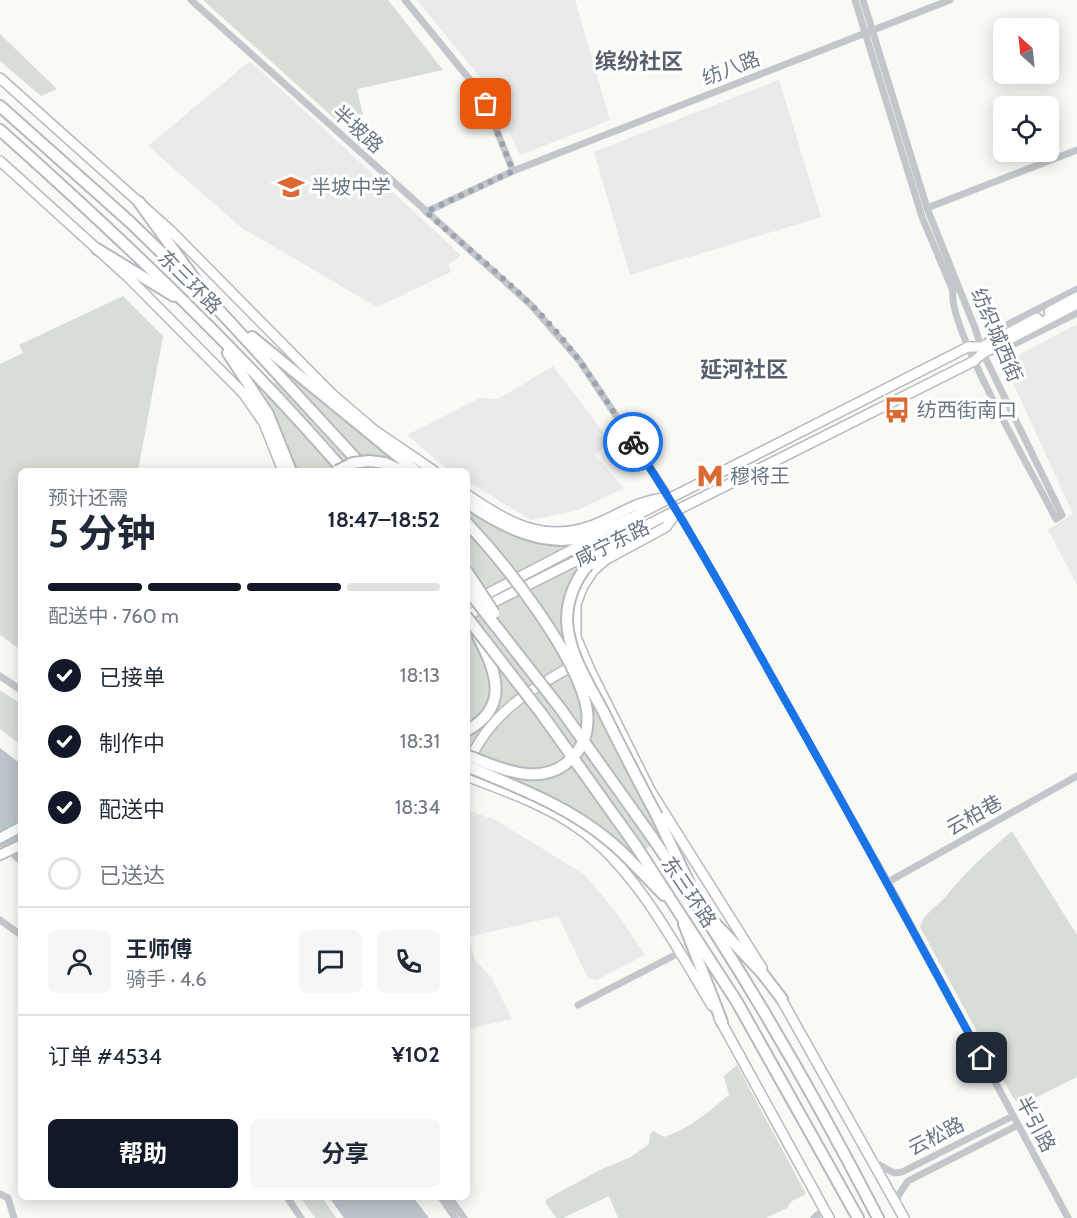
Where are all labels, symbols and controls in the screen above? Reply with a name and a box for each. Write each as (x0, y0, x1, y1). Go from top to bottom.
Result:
north arrow (993, 18, 1059, 84)
map controls (993, 18, 1059, 162)
street label: 纺八路 (699, 46, 763, 90)
district label: 缤纷社区 (595, 48, 683, 75)
pin (460, 78, 511, 129)
icon: bag (469, 87, 502, 120)
button: locate (993, 96, 1059, 162)
street label: 半坡路 (328, 100, 388, 158)
school or university icon: 半坡中学 (276, 172, 306, 202)
place label: 半坡中学 (311, 175, 391, 199)
street label: 东三环路 (153, 245, 227, 319)
street label: 纺织城西街 (966, 284, 1028, 386)
district label: 延河社区 (700, 356, 788, 383)
bus stop icon: 纺西街南口 (882, 395, 912, 425)
place label: 纺西街南口 (917, 398, 1017, 422)
courier (603, 412, 663, 472)
icon: bike (617, 426, 650, 459)
metro station icon: 穆将王 (695, 461, 725, 491)
place label: 穆将王 (730, 464, 790, 488)
text: 预计还需 (48, 486, 128, 510)
text: 18:47–18:52 (328, 506, 440, 533)
text: 5 分钟 (48, 509, 156, 557)
street label: 咸宁东路 (571, 515, 653, 571)
text: 配送中 · 760 m (48, 604, 179, 628)
icon: check (48, 659, 81, 692)
text: 18:13 (400, 663, 440, 687)
text: 已接单 (99, 664, 165, 691)
icon: check (48, 725, 81, 758)
text: 18:31 (400, 729, 440, 753)
text: 制作中 (99, 730, 165, 757)
street label: 云柏巷 (942, 790, 1006, 840)
icon: check (48, 791, 81, 824)
text: 18:34 (395, 795, 440, 819)
text: 配送中 (99, 796, 165, 823)
street label: 东三环路 (657, 852, 721, 932)
text: 已送达 (99, 862, 165, 889)
button: person (48, 930, 111, 993)
button: chat (299, 930, 362, 993)
button: phone (377, 930, 440, 993)
text: 王师傅 (126, 936, 192, 963)
text: 骑手 · 4.6 (126, 967, 207, 991)
pin (956, 1032, 1007, 1083)
text: ¥102 (391, 1041, 440, 1068)
icon: home (965, 1041, 998, 1074)
text: 订单 #4534 (48, 1043, 162, 1070)
street label: 半引路 (1011, 1092, 1061, 1156)
street label: 云松路 (904, 1112, 968, 1160)
button: 帮助 (48, 1119, 238, 1188)
button: 分享 (250, 1119, 440, 1188)

